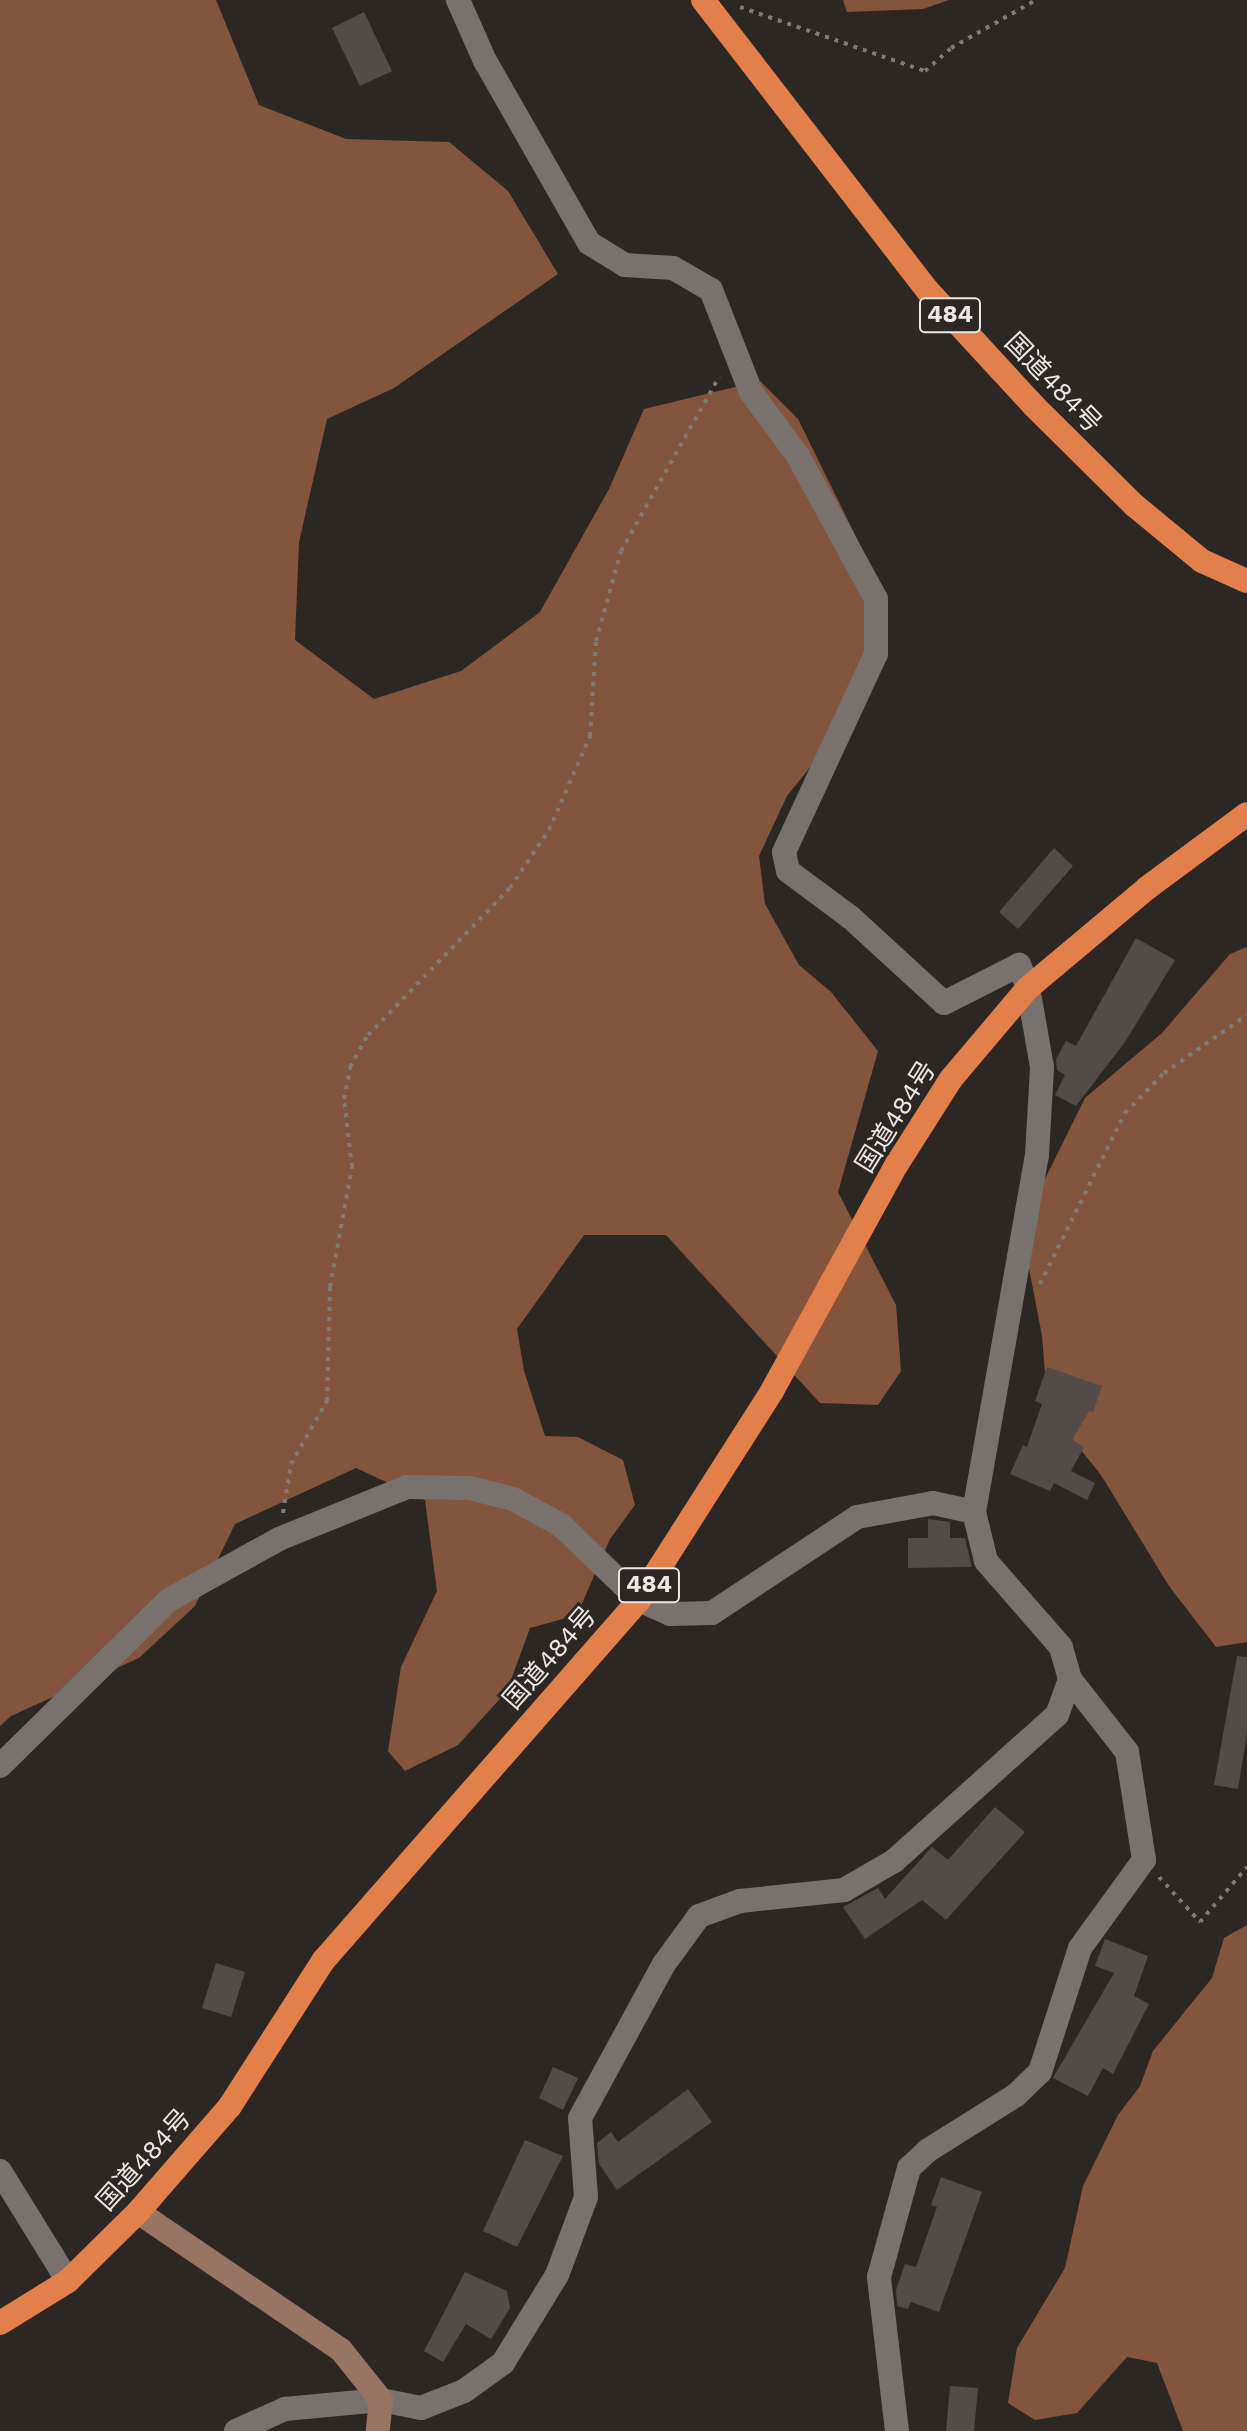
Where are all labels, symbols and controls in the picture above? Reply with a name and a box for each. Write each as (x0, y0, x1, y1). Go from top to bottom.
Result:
road number: 484 (918, 295, 982, 335)
street label: 国道484号 (998, 327, 1108, 439)
street label: 国道484号 (849, 1055, 943, 1179)
road number: 484 (617, 1565, 681, 1605)
street label: 国道484号 (497, 1600, 603, 1716)
street label: 国道484号 (90, 2103, 198, 2217)

